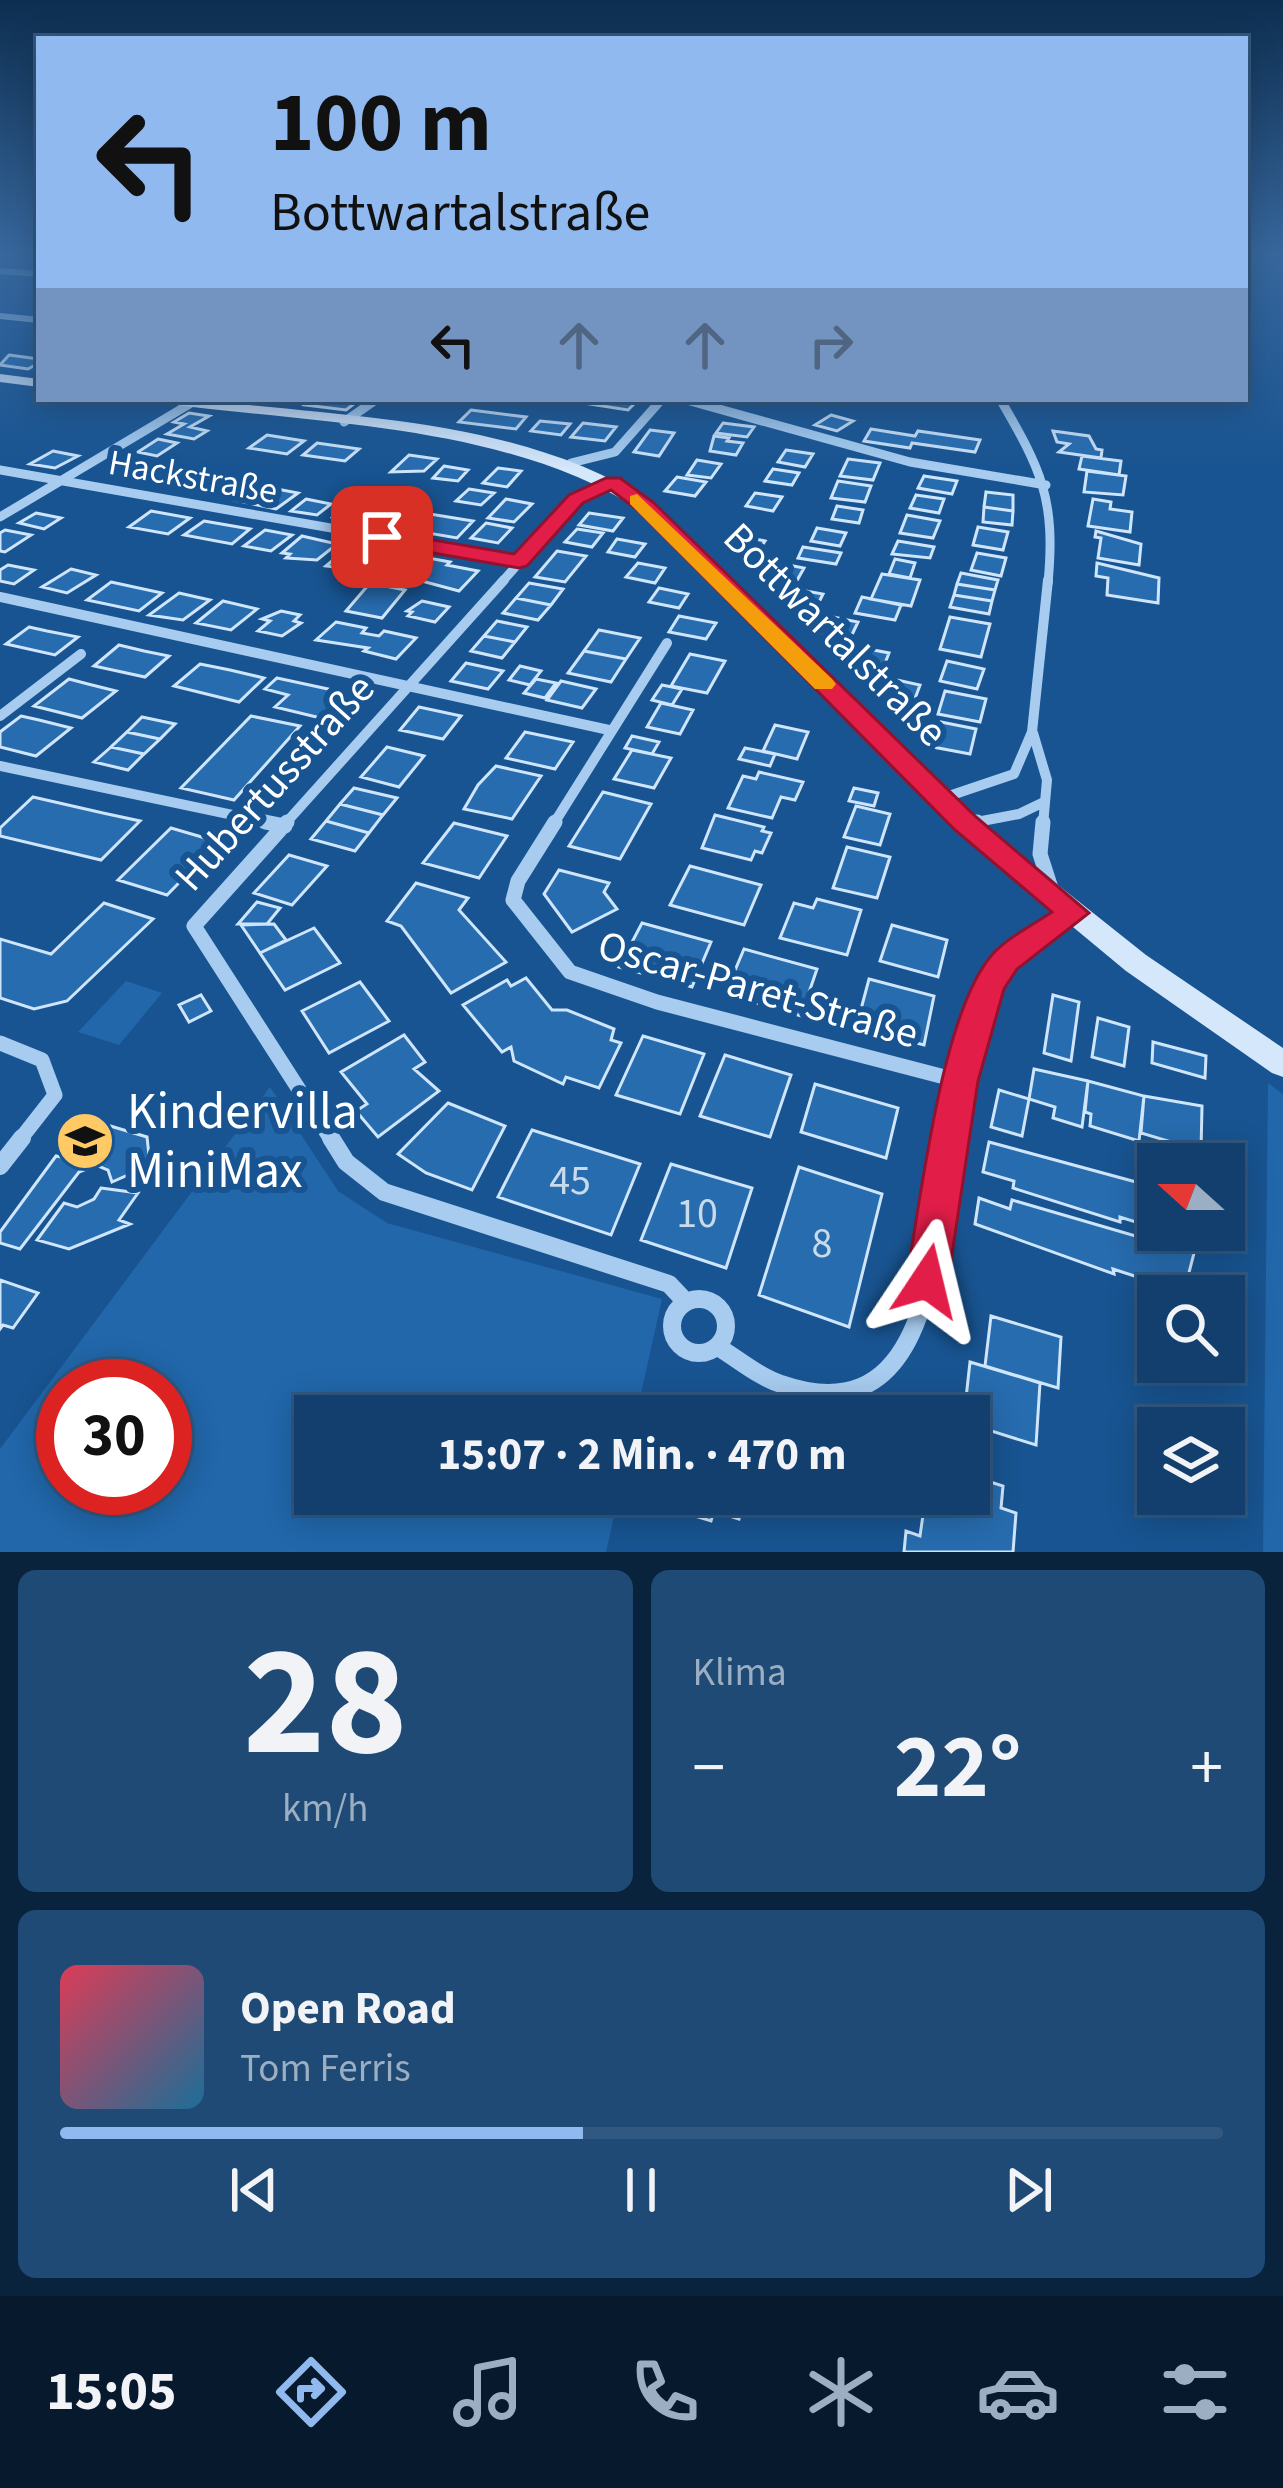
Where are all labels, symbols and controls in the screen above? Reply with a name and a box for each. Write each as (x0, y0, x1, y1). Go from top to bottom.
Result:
text: 100 m (270, 64, 492, 184)
icon: left (72, 84, 228, 240)
text: Bottwartalstraße (270, 175, 650, 252)
icon: left (420, 312, 486, 378)
icon: ahead (546, 312, 612, 378)
icon: ahead (672, 312, 738, 378)
icon: right (798, 312, 864, 378)
street label: Hackstraße (104, 437, 282, 517)
pin (331, 486, 433, 588)
icon: arrive (349, 504, 415, 570)
street label: Bottwartalstraße (709, 509, 961, 761)
street label: Hubertusstraße (161, 661, 389, 905)
street label: Oscar-Paret-Straße (591, 916, 925, 1064)
place label: Kindervilla MiniMax (127, 1076, 358, 1207)
school or university icon: Kindervilla MiniMax (54, 1110, 116, 1172)
north arrow (1137, 1143, 1245, 1251)
map controls (1137, 1143, 1245, 1515)
house number: 45 (549, 1151, 591, 1211)
house number: 10 (676, 1184, 718, 1244)
house number: 8 (812, 1214, 832, 1274)
position arrow (864, 1218, 990, 1344)
button: search (1137, 1275, 1245, 1383)
speed limit sign: 30 (36, 1359, 192, 1515)
button: layers (1137, 1407, 1245, 1515)
text: 15:07 · 2 Min. · 470 m (437, 1423, 847, 1487)
text: 28 (243, 1592, 408, 1814)
text: Klima (693, 1645, 787, 1701)
text: 22° (894, 1704, 1022, 1832)
text: − (693, 1721, 725, 1815)
text: + (1190, 1721, 1223, 1815)
text: km/h (282, 1781, 369, 1837)
text: Open Road (240, 1977, 456, 2041)
text: Tom Ferris (240, 2041, 411, 2097)
icon: previous (221, 2157, 287, 2223)
icon: pause (608, 2157, 674, 2223)
icon: next (996, 2157, 1062, 2223)
icon: directions (269, 2350, 353, 2434)
icon: music (446, 2350, 530, 2434)
icon: phone (623, 2350, 707, 2434)
icon: climate (799, 2350, 883, 2434)
icon: car (976, 2350, 1060, 2434)
icon: filters (1153, 2350, 1237, 2434)
text: 15:05 (46, 2354, 177, 2431)

